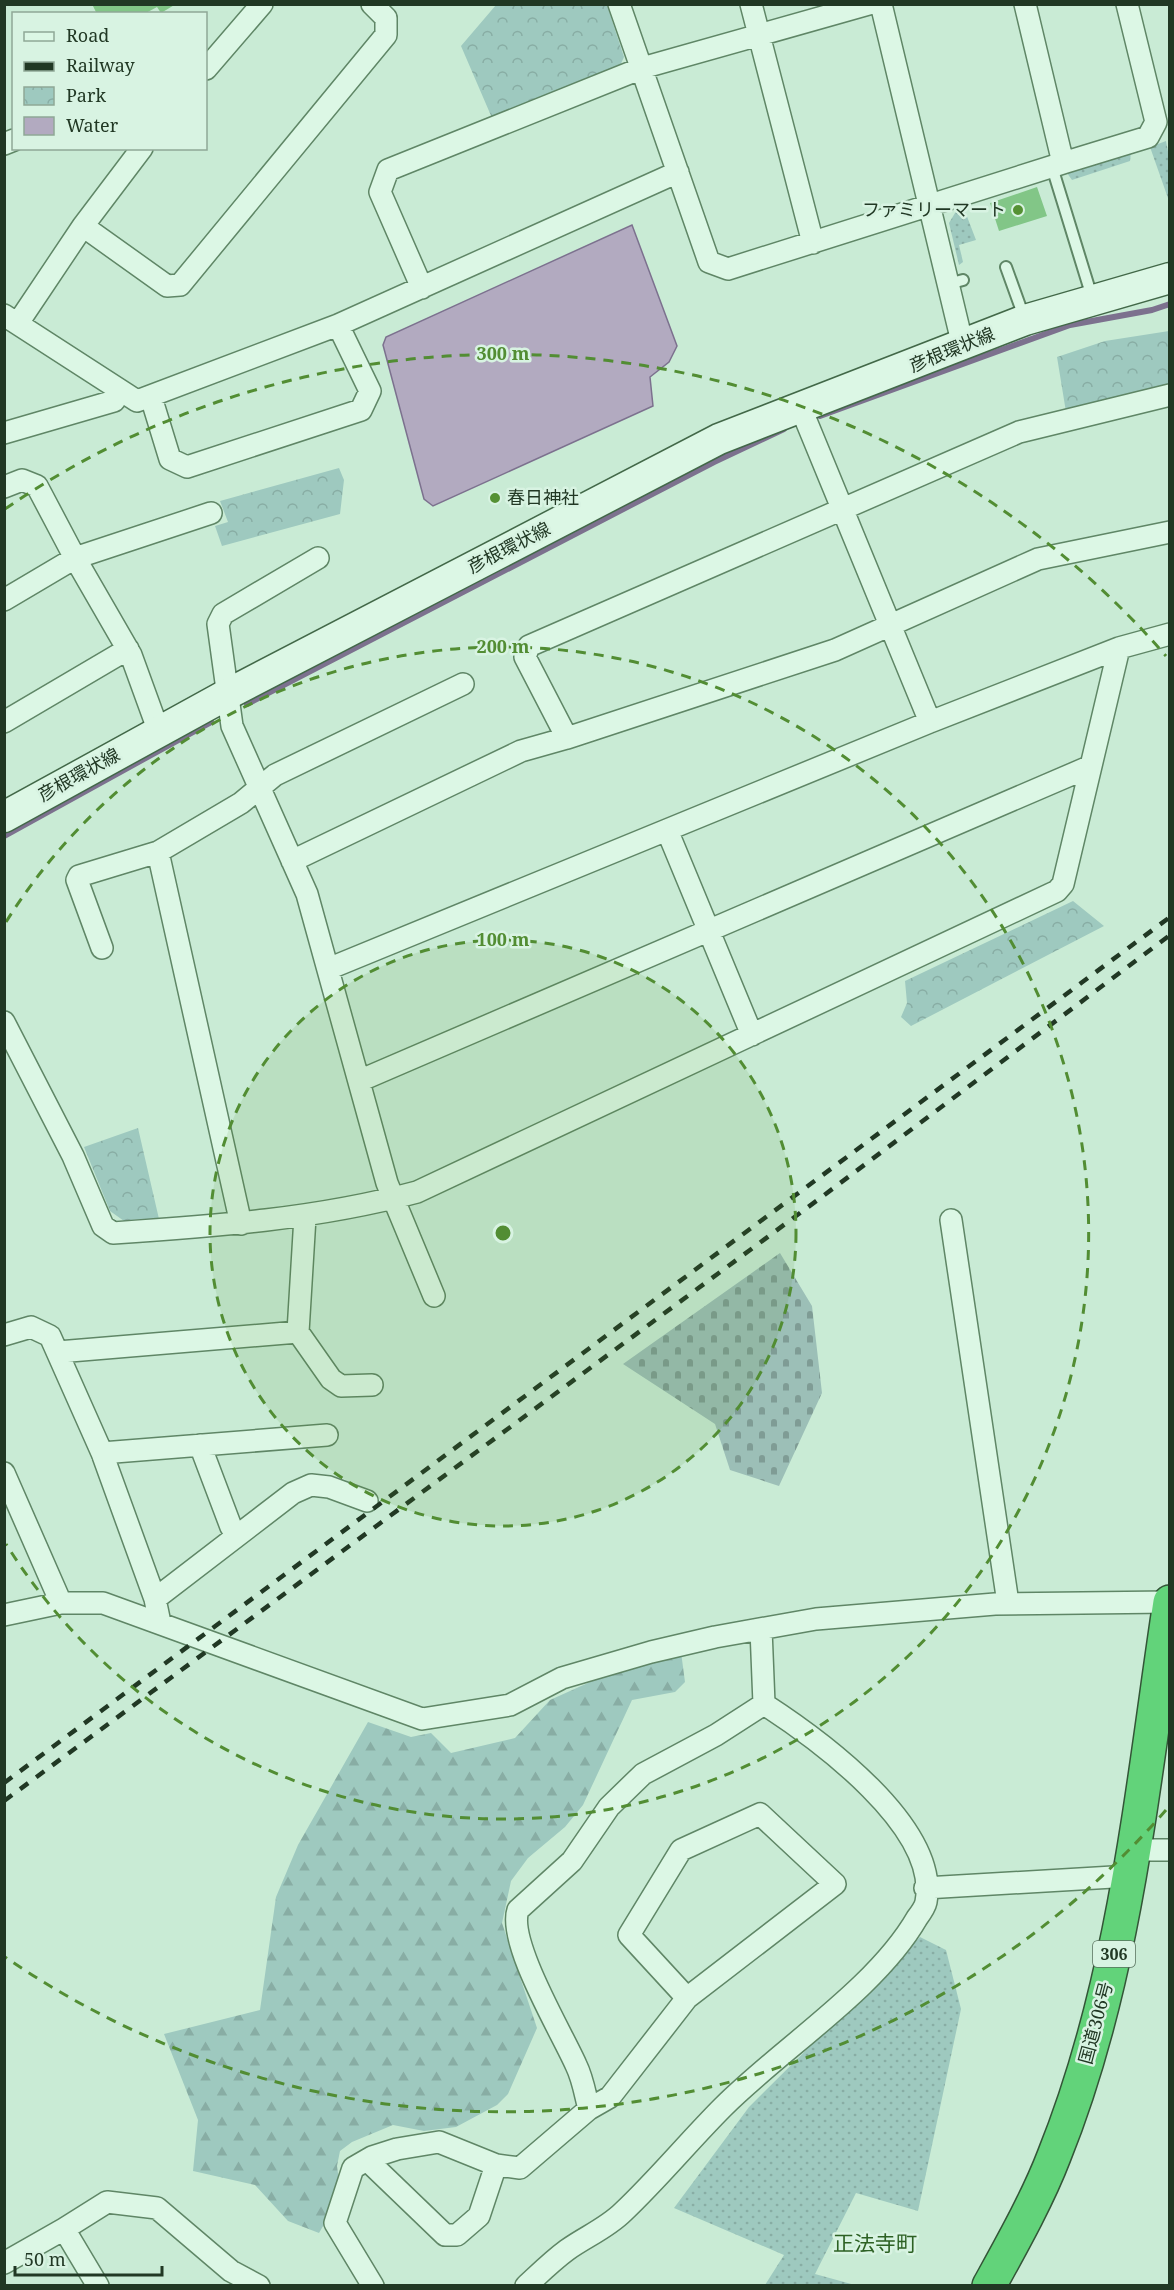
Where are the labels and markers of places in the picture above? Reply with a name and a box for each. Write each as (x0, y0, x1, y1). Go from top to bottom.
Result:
place label: ファミリーマート (862, 197, 1006, 221)
marker: ファミリーマート (1011, 203, 1025, 217)
place label: 春日神社 (507, 485, 579, 509)
marker: 春日神社 (488, 491, 502, 505)
centre of rings (493, 1223, 513, 1243)

